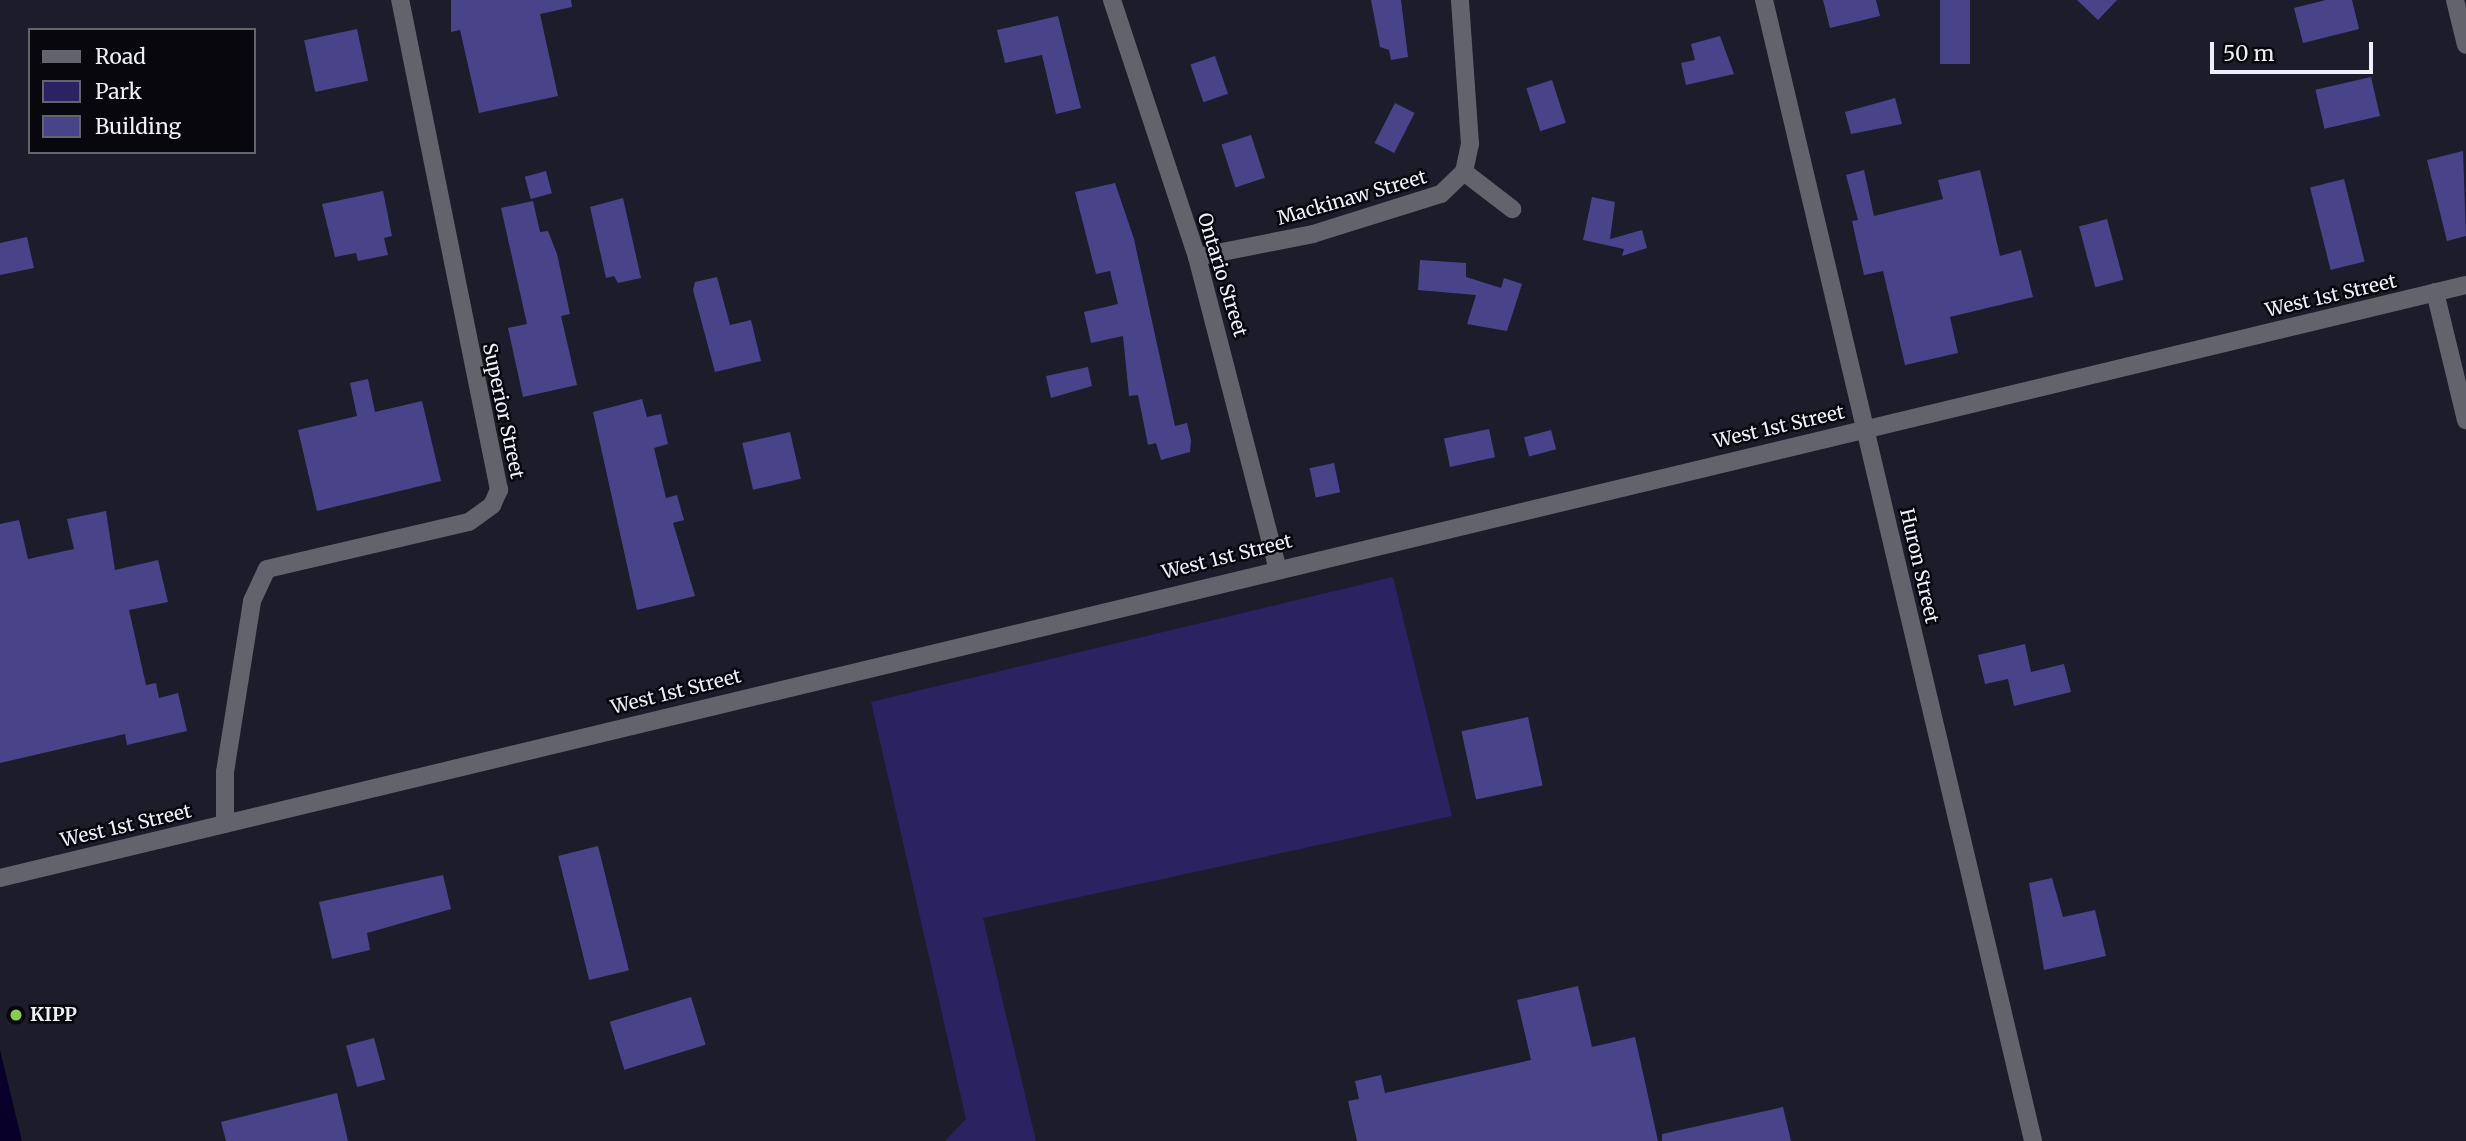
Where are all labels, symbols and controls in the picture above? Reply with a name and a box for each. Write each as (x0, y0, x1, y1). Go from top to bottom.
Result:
legend (28, 28, 256, 154)
scale bar (2214, 28, 2377, 72)
text: 50 m (2223, 40, 2274, 67)
text: Road (95, 43, 146, 70)
text: Park (95, 78, 142, 105)
text: Building (95, 113, 181, 140)
street label: Mackinaw Street (1275, 166, 1429, 230)
street label: Ontario Street (1192, 210, 1252, 340)
street label: West 1st Street (2263, 270, 2399, 322)
street label: Superior Street (478, 341, 528, 481)
street label: West 1st Street (1711, 401, 1847, 453)
street label: Huron Street (1895, 506, 1943, 626)
street label: West 1st Street (1159, 530, 1295, 584)
street label: West 1st Street (608, 665, 744, 719)
street label: West 1st Street (58, 800, 194, 852)
place label: KIPP (30, 1004, 77, 1026)
marker: KIPP (8, 1007, 24, 1023)

